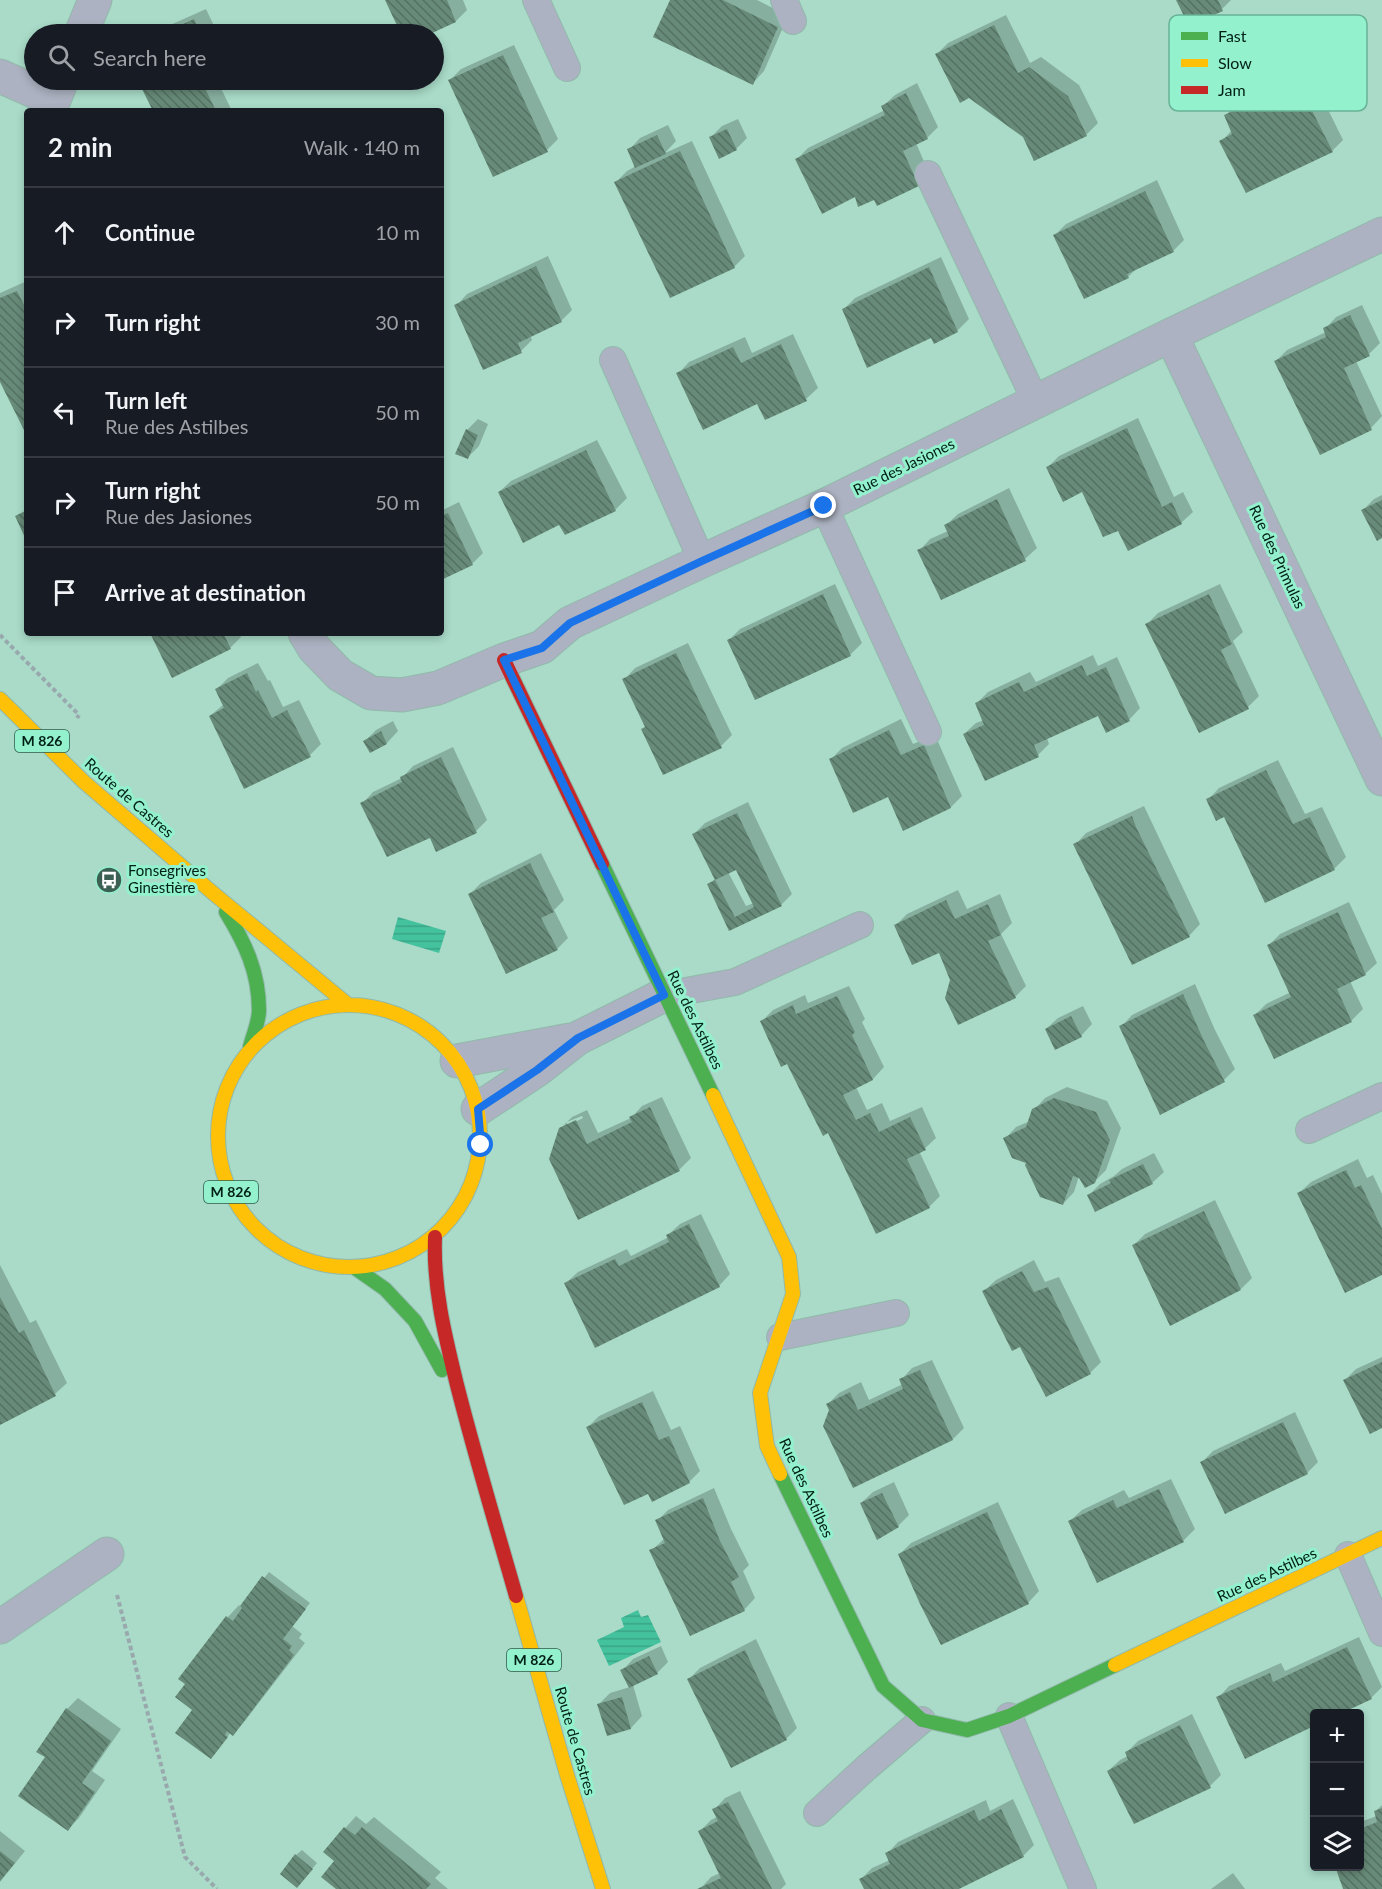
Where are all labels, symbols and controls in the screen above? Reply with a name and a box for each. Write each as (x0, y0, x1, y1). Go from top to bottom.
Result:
legend (1169, 15, 1367, 111)
search box (24, 24, 444, 90)
text: Fast (1218, 26, 1247, 45)
icon: search (45, 41, 78, 74)
text: Search here (93, 44, 206, 71)
text: Slow (1218, 53, 1252, 72)
text: Jam (1218, 80, 1246, 99)
text: 2 min (48, 131, 112, 163)
text: Walk · 140 m (304, 135, 420, 159)
icon: ahead (48, 216, 81, 249)
text: Continue (105, 219, 195, 246)
text: 10 m (375, 220, 420, 244)
icon: right (48, 306, 81, 339)
text: Turn right (105, 309, 200, 336)
text: 30 m (375, 310, 420, 334)
text: Turn left (105, 387, 187, 414)
icon: left (48, 396, 81, 429)
text: 50 m (375, 400, 420, 424)
text: Rue des Astilbes (105, 414, 248, 438)
street label: Rue des Jasiones (850, 434, 957, 498)
text: Turn right (105, 477, 200, 504)
icon: right (48, 486, 81, 519)
text: 50 m (375, 490, 420, 514)
route end (810, 492, 836, 518)
street label: Rue des Primulas (1246, 502, 1310, 611)
text: Rue des Jasiones (105, 504, 252, 528)
icon: arrive (48, 576, 81, 609)
text: Arrive at destination (105, 579, 306, 606)
road number: M 826 (15, 730, 69, 752)
street label: Route de Castres (82, 754, 178, 841)
place label: Fonsegrives Ginestière (128, 861, 206, 896)
bus stop icon: Fonsegrives Ginestière (94, 865, 124, 895)
street label: Rue des Astilbes (664, 967, 728, 1072)
route start (467, 1131, 493, 1157)
road number: M 826 (204, 1181, 258, 1203)
street label: Rue des Astilbes (776, 1435, 838, 1540)
street label: Rue des Astilbes (1214, 1543, 1319, 1605)
road number: M 826 (507, 1649, 561, 1671)
street label: Route de Castres (552, 1684, 600, 1797)
map controls (1310, 1709, 1364, 1871)
button: + (1310, 1709, 1364, 1763)
button: − (1310, 1763, 1364, 1817)
button: layers (1310, 1817, 1364, 1871)

